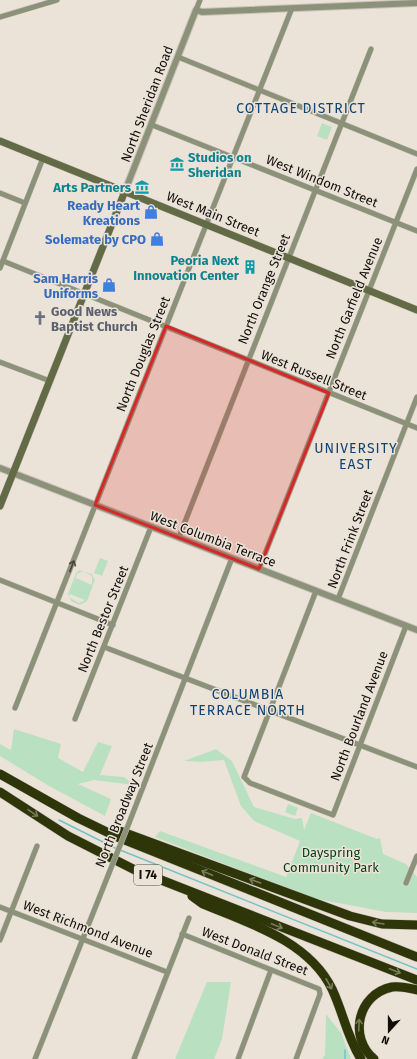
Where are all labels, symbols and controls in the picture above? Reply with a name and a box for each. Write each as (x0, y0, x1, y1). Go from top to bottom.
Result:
street label: North Sheridan Road (118, 44, 176, 164)
district label: COTTAGE DISTRICT (236, 100, 366, 117)
place label: Studios on Sheridan (188, 150, 251, 180)
street label: West Windom Street (264, 152, 380, 210)
museum icon: Studios on Sheridan (169, 156, 185, 172)
museum icon: Arts Partners (134, 179, 150, 195)
place label: Arts Partners (52, 180, 132, 195)
street label: West Main Street (164, 188, 262, 240)
place label: Ready Heart Kreations (67, 198, 141, 228)
shop icon: Ready Heart Kreations (143, 204, 159, 220)
shop icon: Solemate by CPO (149, 231, 165, 247)
street label: North Orange Street (235, 231, 293, 346)
place label: Solemate by CPO (45, 232, 146, 247)
street label: North Garfield Avenue (323, 235, 385, 361)
place label: Peoria Next Innovation Center (133, 253, 240, 283)
building icon: Peoria Next Innovation Center (242, 259, 258, 275)
place label: Sam Harris Uniforms (33, 271, 99, 301)
shop icon: Sam Harris Uniforms (101, 277, 117, 293)
street label: North Douglas Street (113, 294, 173, 414)
place label: Good News Baptist Church (51, 304, 138, 334)
church icon: Good News Baptist Church (32, 310, 48, 326)
street label: West Russell Street (259, 347, 369, 403)
district label: UNIVERSITY EAST (314, 440, 398, 473)
street label: North Frink Street (324, 487, 376, 591)
street label: West Columbia Terrace (148, 508, 278, 570)
one-way arrow (68, 560, 76, 572)
street label: North Bestor Street (75, 563, 131, 675)
street label: North Bourland Avenue (327, 649, 391, 783)
district label: COLUMBIA TERRACE NORTH (190, 686, 306, 719)
street label: North Broadway Street (92, 740, 156, 870)
one-way arrow (27, 809, 38, 817)
park label: Dayspring Community Park (283, 845, 379, 875)
road number: I 74 (134, 865, 162, 885)
one-way arrow (202, 868, 214, 876)
one-way arrow (250, 877, 262, 885)
street label: West Richmond Avenue (21, 897, 155, 961)
one-way arrow (372, 919, 385, 927)
one-way arrow (271, 922, 283, 930)
street label: West Donald Street (200, 924, 311, 978)
one-way arrow (388, 968, 400, 976)
one-way arrow (326, 978, 333, 990)
north arrow (369, 1011, 409, 1051)
one-way arrow (356, 1019, 363, 1032)
text: N (380, 1032, 391, 1047)

